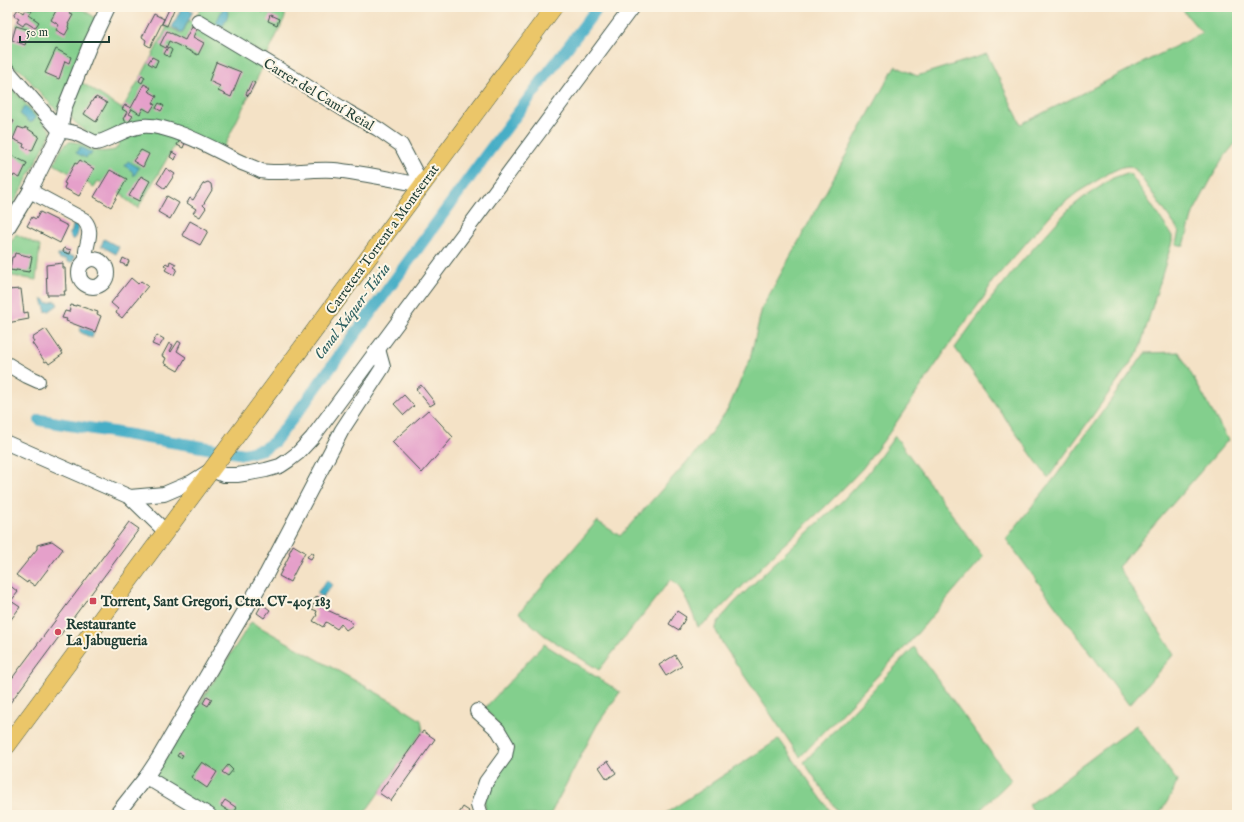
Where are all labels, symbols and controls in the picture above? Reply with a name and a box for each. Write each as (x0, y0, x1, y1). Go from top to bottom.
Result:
scale bar (20, 18, 109, 44)
text: 50 m (26, 25, 48, 40)
street label: Carrer del Camí Reial (260, 55, 377, 135)
street label: Carretera Torrent a Montserrat (322, 161, 443, 318)
water label: Canal Xúquer-Túria (310, 259, 395, 363)
place label: Torrent, Sant Gregori, Ctra. CV-405 183 (100, 593, 331, 611)
marker: Torrent, Sant Gregori, Ctra. CV-405 183 (88, 596, 98, 606)
place label: Restaurante La Jabugueria (66, 616, 148, 650)
marker: Restaurante La Jabugueria (53, 627, 63, 637)

